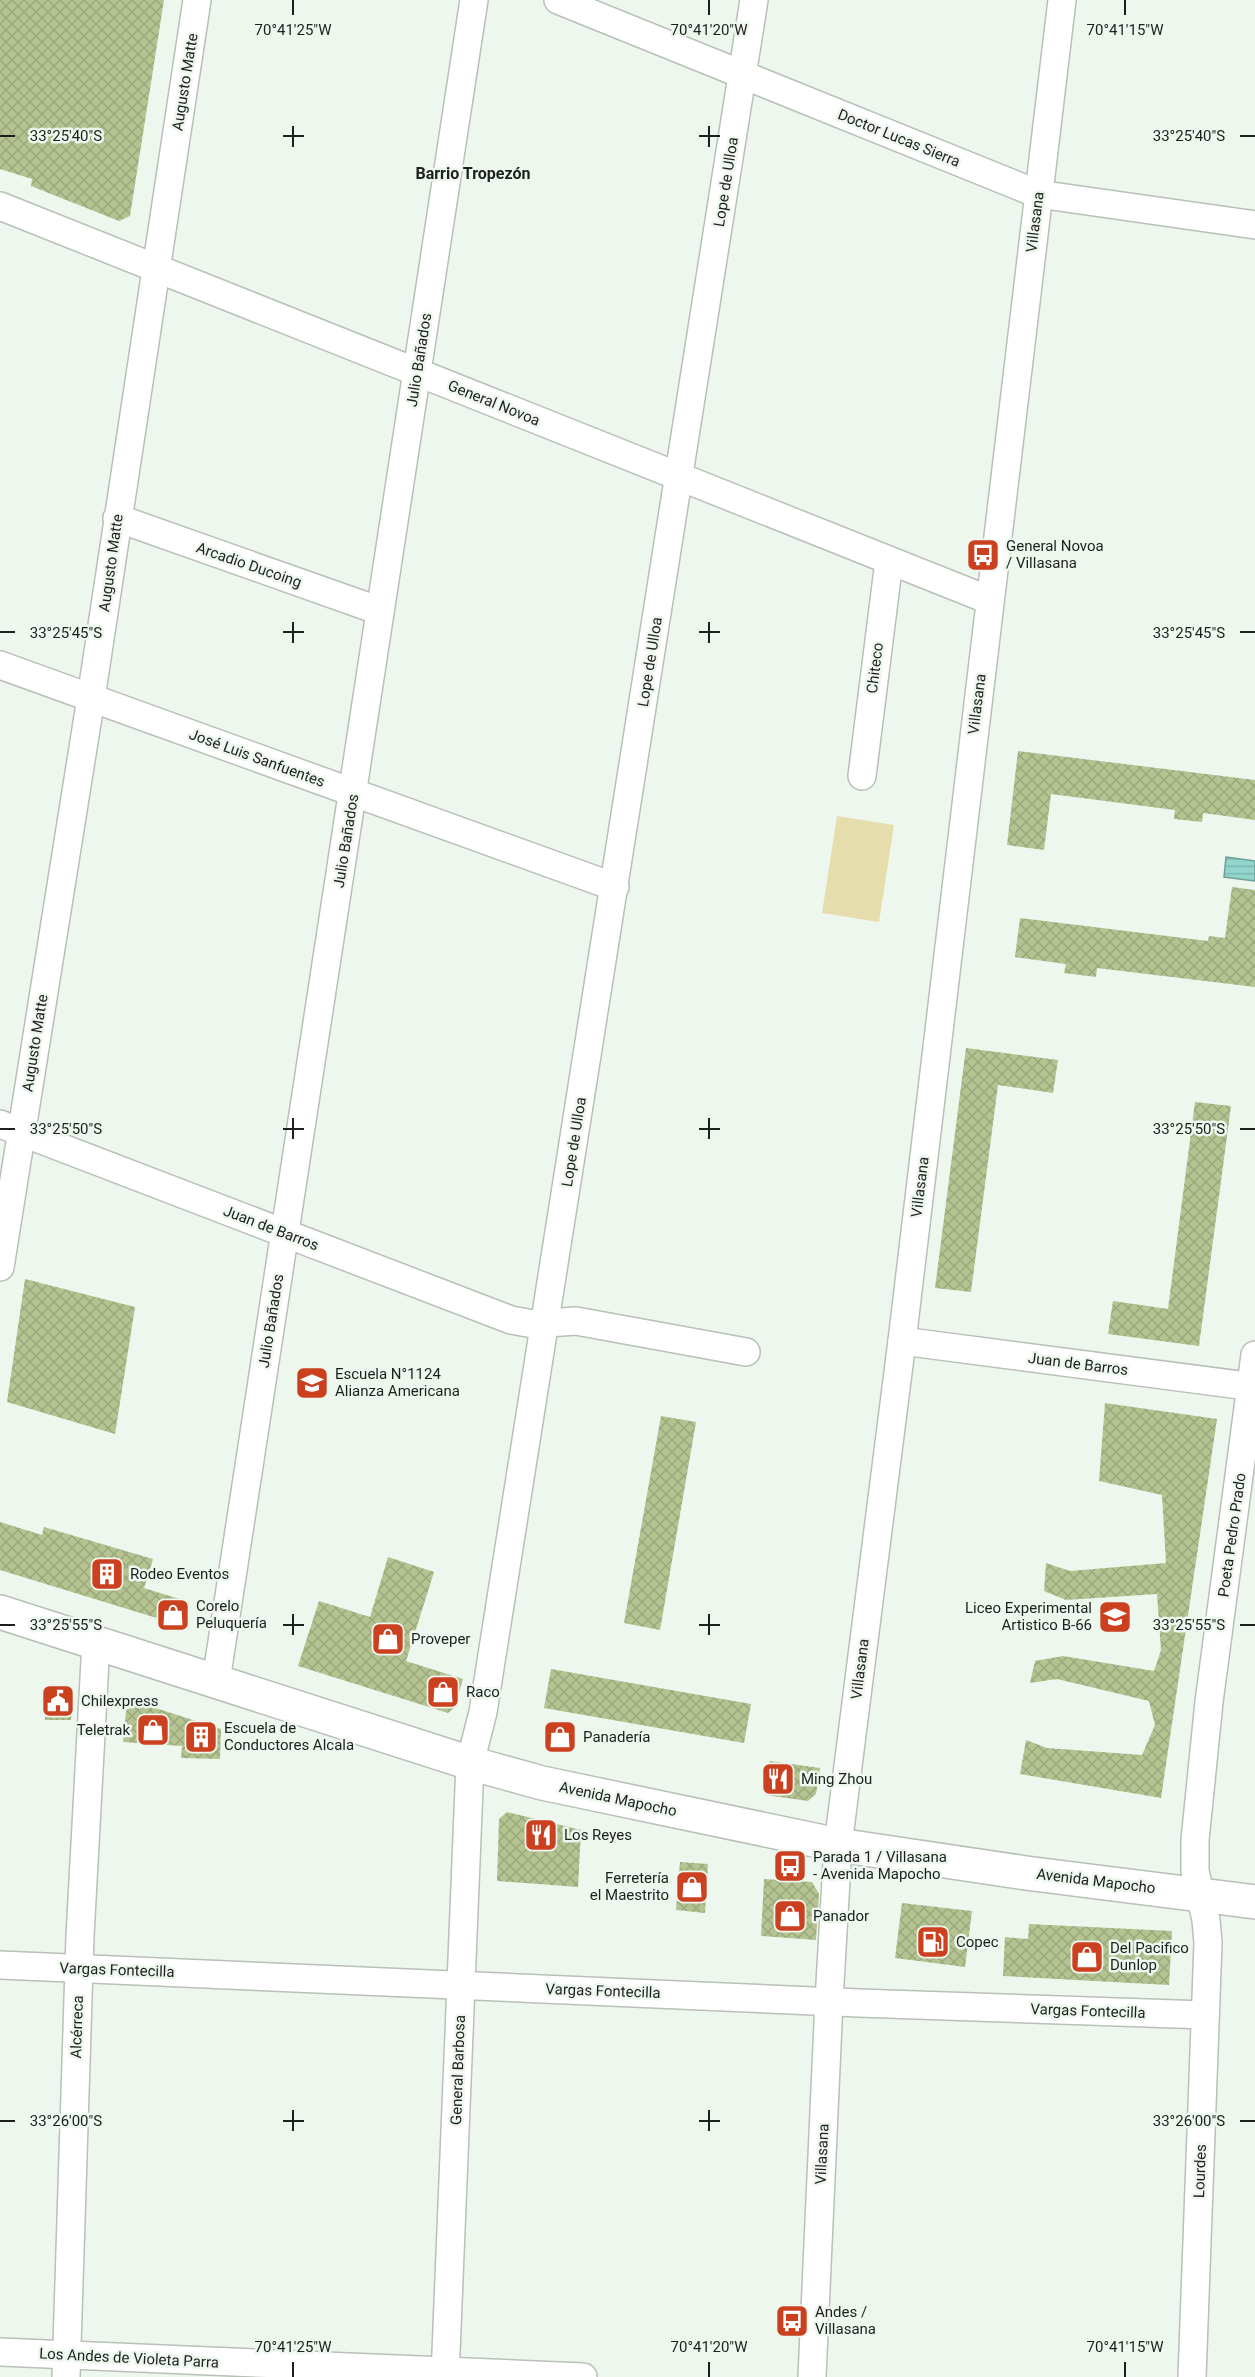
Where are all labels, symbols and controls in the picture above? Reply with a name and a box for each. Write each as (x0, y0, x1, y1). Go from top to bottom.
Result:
text: 70°41'25"W (255, 21, 331, 39)
text: 70°41'20"W (671, 21, 747, 39)
text: 70°41'15"W (1087, 21, 1163, 39)
street label: Augusto Matte (168, 32, 202, 132)
street label: Doctor Lucas Sierra (835, 105, 963, 171)
text: 33°25'40"S (30, 127, 102, 145)
text: 33°25'40"S (1153, 127, 1225, 145)
street label: Lope de Ulloa (710, 136, 742, 228)
district label: Barrio Tropezón (415, 164, 531, 183)
street label: Villasana (1022, 191, 1048, 253)
street label: Julio Bañados (403, 312, 435, 408)
street label: General Novoa (445, 376, 543, 430)
street label: Augusto Matte (95, 513, 127, 613)
bus stop icon: General Novoa / Villasana (965, 537, 1001, 573)
place label: General Novoa / Villasana (1006, 537, 1104, 572)
street label: Arcadio Ducoing (194, 539, 304, 591)
street label: Lope de Ulloa (634, 616, 666, 708)
text: 33°25'45"S (30, 624, 102, 642)
text: 33°25'45"S (1153, 624, 1225, 642)
street label: Chiteco (863, 642, 887, 694)
street label: Villasana (964, 673, 990, 735)
street label: José Luis Sanfuentes (187, 725, 327, 791)
street label: Julio Bañados (330, 793, 362, 889)
street label: Augusto Matte (18, 993, 52, 1093)
street label: Lope de Ulloa (558, 1096, 590, 1188)
text: 33°25'50"S (30, 1120, 102, 1138)
text: 33°25'50"S (1153, 1120, 1225, 1138)
street label: Villasana (907, 1156, 933, 1218)
street label: Juan de Barros (221, 1202, 321, 1254)
street label: Julio Bañados (255, 1273, 287, 1369)
street label: Juan de Barros (1027, 1349, 1129, 1379)
school or university icon: Escuela N°1124 Alianza Americana (294, 1365, 330, 1401)
place label: Escuela N°1124 Alianza Americana (335, 1365, 460, 1400)
street label: Poeta Pedro Prado (1214, 1472, 1250, 1598)
building icon: Rodeo Eventos (89, 1556, 125, 1592)
place label: Rodeo Eventos (130, 1565, 229, 1583)
shop icon: Corelo Peluquería (155, 1597, 191, 1633)
place label: Corelo Peluquería (196, 1597, 267, 1632)
place label: Liceo Experimental Artistico B-66 (965, 1599, 1092, 1634)
school or university icon: Liceo Experimental Artistico B-66 (1097, 1599, 1133, 1635)
text: 33°25'55"S (30, 1616, 102, 1634)
text: 33°25'55"S (1153, 1616, 1225, 1634)
shop icon: Proveper (370, 1621, 406, 1657)
place label: Proveper (411, 1630, 470, 1648)
street label: Villasana (847, 1638, 873, 1700)
shop icon: Raco (425, 1674, 461, 1710)
public building icon: Chilexpress (40, 1683, 76, 1719)
place label: Raco (466, 1683, 500, 1701)
place label: Chilexpress (81, 1692, 159, 1710)
shop icon: Teletrak (135, 1712, 171, 1748)
building icon: Escuela de Conductores Alcala (183, 1719, 219, 1755)
place label: Escuela de Conductores Alcala (224, 1719, 354, 1754)
shop icon: Panadería (542, 1719, 578, 1755)
place label: Teletrak (77, 1721, 130, 1739)
place label: Panadería (583, 1728, 650, 1746)
restaurant icon: Ming Zhou (760, 1761, 796, 1797)
place label: Ming Zhou (801, 1770, 872, 1788)
street label: Avenida Mapocho (558, 1778, 678, 1820)
restaurant icon: Los Reyes (523, 1817, 559, 1853)
place label: Los Reyes (564, 1826, 632, 1844)
bus stop icon: Parada 1 / Villasana - Avenida Mapocho (772, 1848, 808, 1884)
place label: Parada 1 / Villasana - Avenida Mapocho (813, 1848, 947, 1883)
street label: Avenida Mapocho (1035, 1865, 1157, 1897)
place label: Ferretería el Maestrito (590, 1869, 669, 1904)
shop icon: Ferretería el Maestrito (674, 1869, 710, 1905)
shop icon: Panador (772, 1898, 808, 1934)
place label: Panador (813, 1907, 869, 1925)
fuel station icon: Copec (915, 1924, 951, 1960)
place label: Copec (956, 1933, 999, 1951)
shop icon: Del Pacifico Dunlop (1069, 1939, 1105, 1975)
place label: Del Pacifico Dunlop (1110, 1939, 1189, 1974)
street label: Vargas Fontecilla (59, 1959, 175, 1981)
street label: Vargas Fontecilla (545, 1980, 661, 2002)
street label: Alcérreca (67, 1995, 87, 2059)
street label: Vargas Fontecilla (1030, 2000, 1146, 2022)
street label: General Barbosa (447, 2015, 469, 2125)
text: 33°26'00"S (30, 2112, 102, 2130)
text: 33°26'00"S (1153, 2112, 1225, 2130)
street label: Villasana (811, 2123, 833, 2185)
street label: Lourdes (1190, 2144, 1210, 2198)
bus stop icon: Andes / Villasana (774, 2303, 810, 2339)
place label: Andes / Villasana (815, 2303, 876, 2338)
text: 70°41'25"W (255, 2338, 331, 2356)
text: 70°41'20"W (671, 2338, 747, 2356)
text: 70°41'15"W (1087, 2338, 1163, 2356)
street label: Los Andes de Violeta Parra (39, 2344, 219, 2372)

